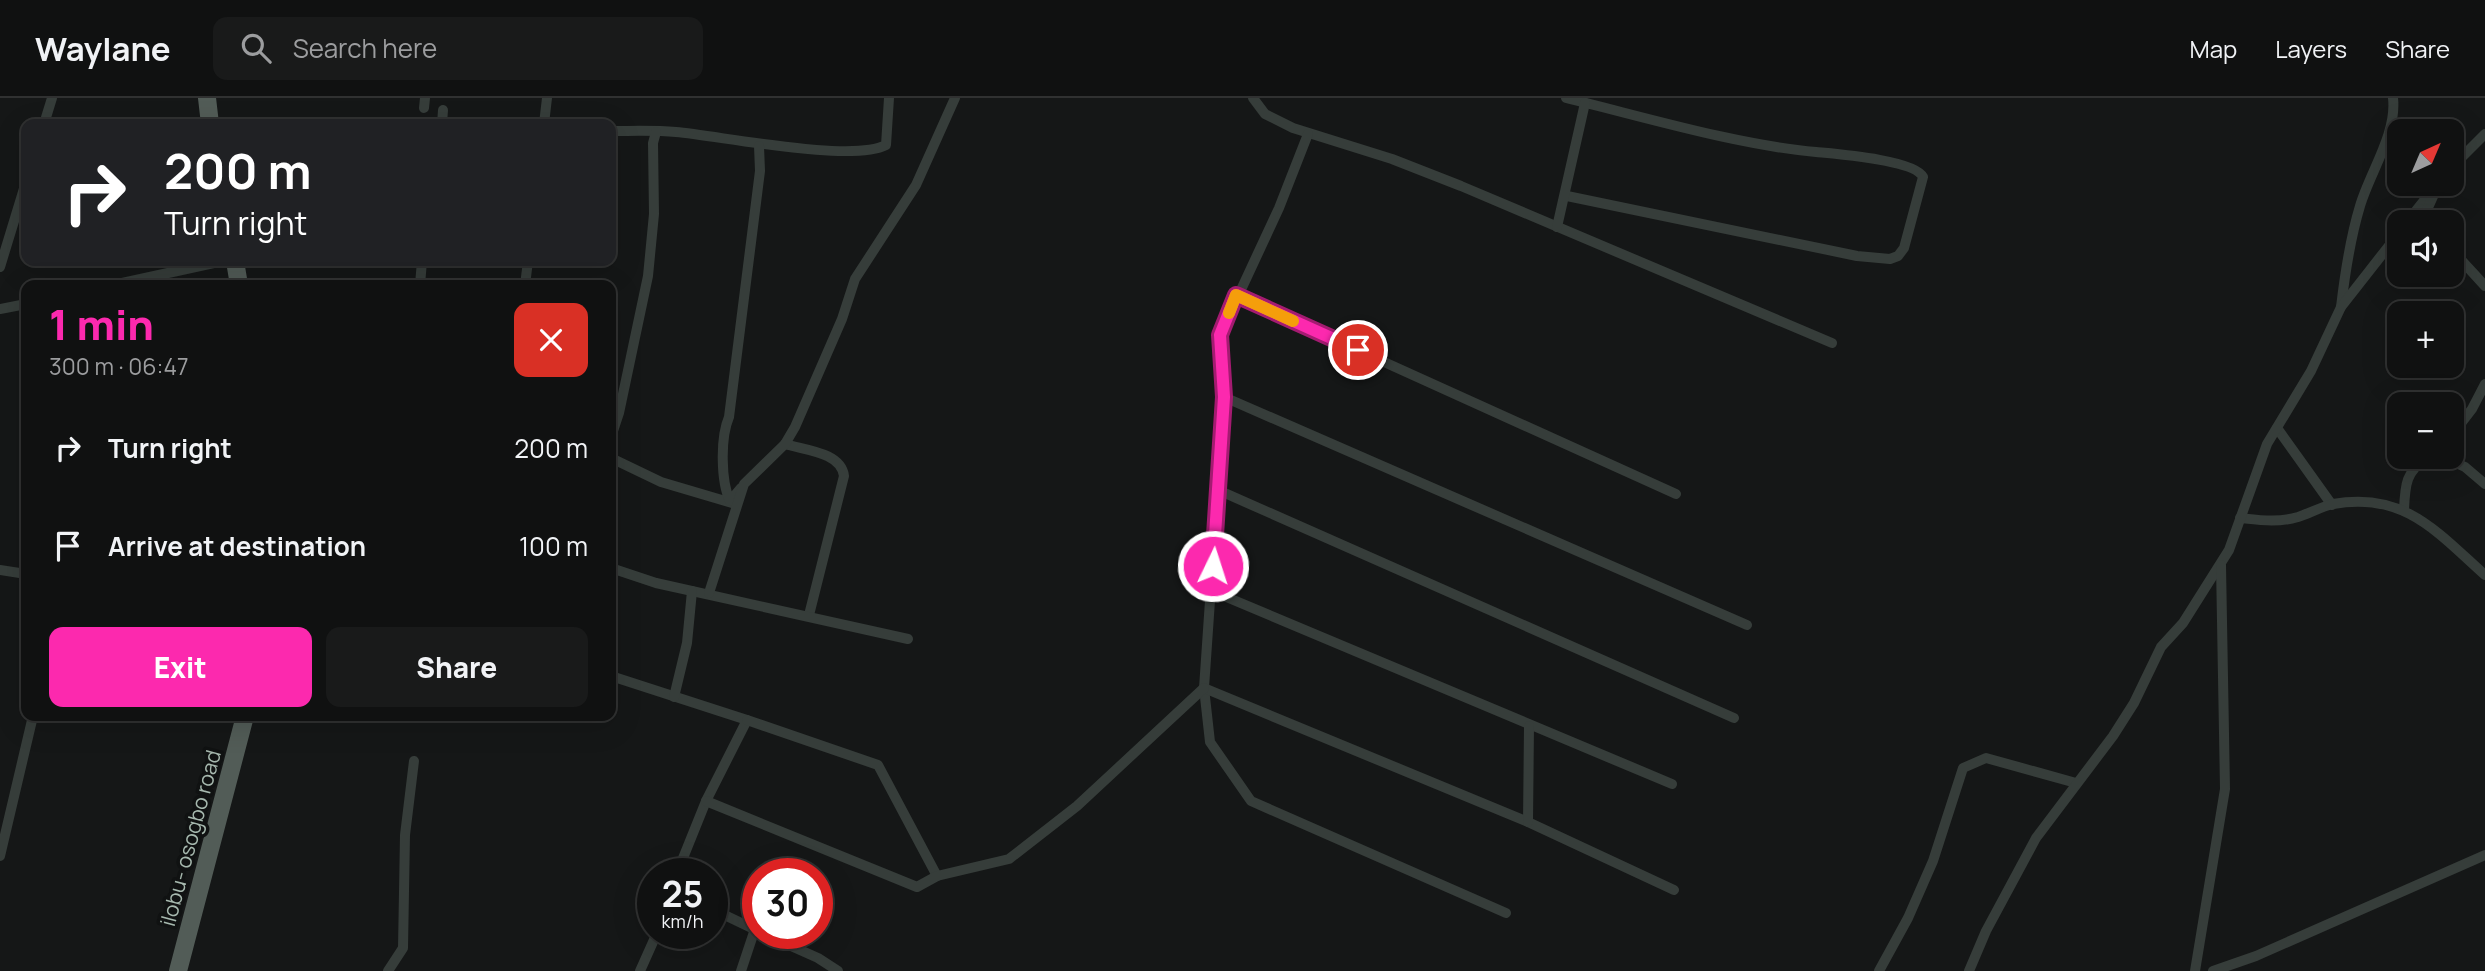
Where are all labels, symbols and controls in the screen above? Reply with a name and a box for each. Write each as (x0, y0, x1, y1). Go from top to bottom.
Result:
search box (213, 17, 703, 80)
text: Waylane (35, 26, 171, 71)
icon: search (237, 29, 275, 67)
text: Search here (293, 30, 437, 66)
text: Map (2190, 32, 2237, 65)
text: Layers (2275, 32, 2347, 65)
text: Share (2385, 32, 2450, 65)
north arrow (2387, 119, 2464, 196)
map controls (2387, 119, 2464, 469)
text: 200 m (164, 137, 312, 204)
icon: right (49, 147, 140, 238)
text: Turn right (164, 201, 307, 245)
button: sound (2387, 210, 2464, 287)
text: 1 min (49, 295, 154, 353)
button: + (2387, 301, 2464, 378)
button: close (514, 303, 588, 377)
pin (1328, 320, 1388, 380)
icon: arrive (1339, 331, 1377, 369)
text: 300 m · 06:47 (49, 350, 189, 382)
button: − (2387, 392, 2464, 469)
icon: right (49, 429, 87, 467)
text: Turn right (108, 430, 232, 466)
text: 200 m (514, 430, 588, 466)
icon: arrive (49, 527, 87, 565)
text: Arrive at destination (108, 528, 366, 564)
text: 100 m (519, 528, 588, 564)
position arrow (1176, 529, 1250, 603)
button: Exit (49, 627, 312, 707)
button: Share (326, 627, 588, 707)
street label: ilobu- osogbo road (153, 747, 227, 929)
speed limit sign: 30 (742, 858, 833, 949)
text: 25 (662, 870, 703, 918)
text: km/h (662, 909, 703, 933)

